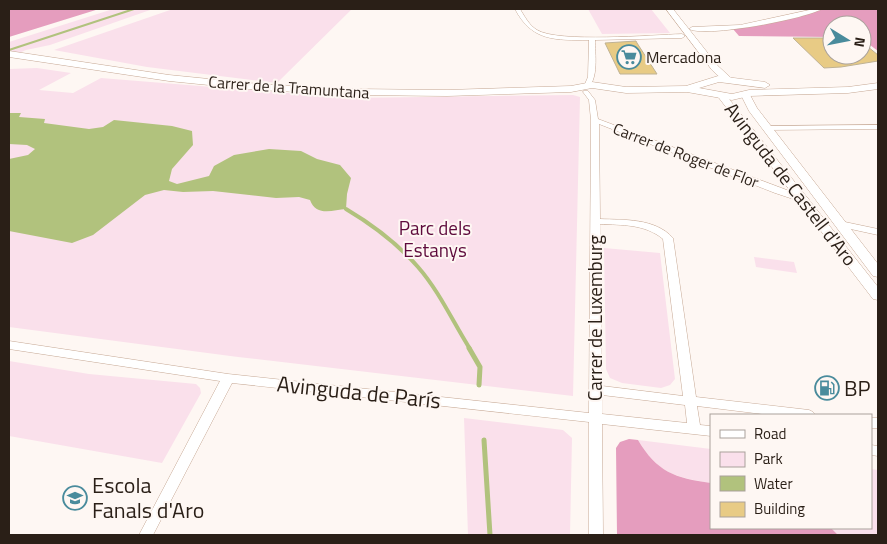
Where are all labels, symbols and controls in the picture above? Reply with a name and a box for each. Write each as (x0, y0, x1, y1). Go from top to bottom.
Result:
north arrow (822, 15, 872, 65)
text: N (849, 36, 871, 49)
supermarket icon: Mercadona (616, 44, 642, 70)
place label: Mercadona (646, 45, 721, 69)
street label: Carrer de la Tramuntana (208, 69, 370, 105)
street label: Avinguda de Castell d'Aro (718, 96, 865, 272)
street label: Carrer de Roger de Flor (610, 116, 763, 194)
park label: Parc dels Estanys (399, 213, 471, 264)
street label: Carrer de Luxemburg (580, 235, 609, 401)
street label: Avinguda de París (275, 366, 443, 418)
place label: BP (844, 371, 871, 405)
fuel station icon: BP (814, 375, 840, 401)
legend (710, 414, 872, 529)
text: Road (754, 422, 786, 445)
text: Park (754, 447, 783, 470)
place label: Escola Fanals d'Aro (92, 468, 204, 527)
text: Water (754, 472, 793, 495)
school or university icon: Escola Fanals d'Aro (62, 485, 88, 511)
text: Building (754, 497, 805, 520)

